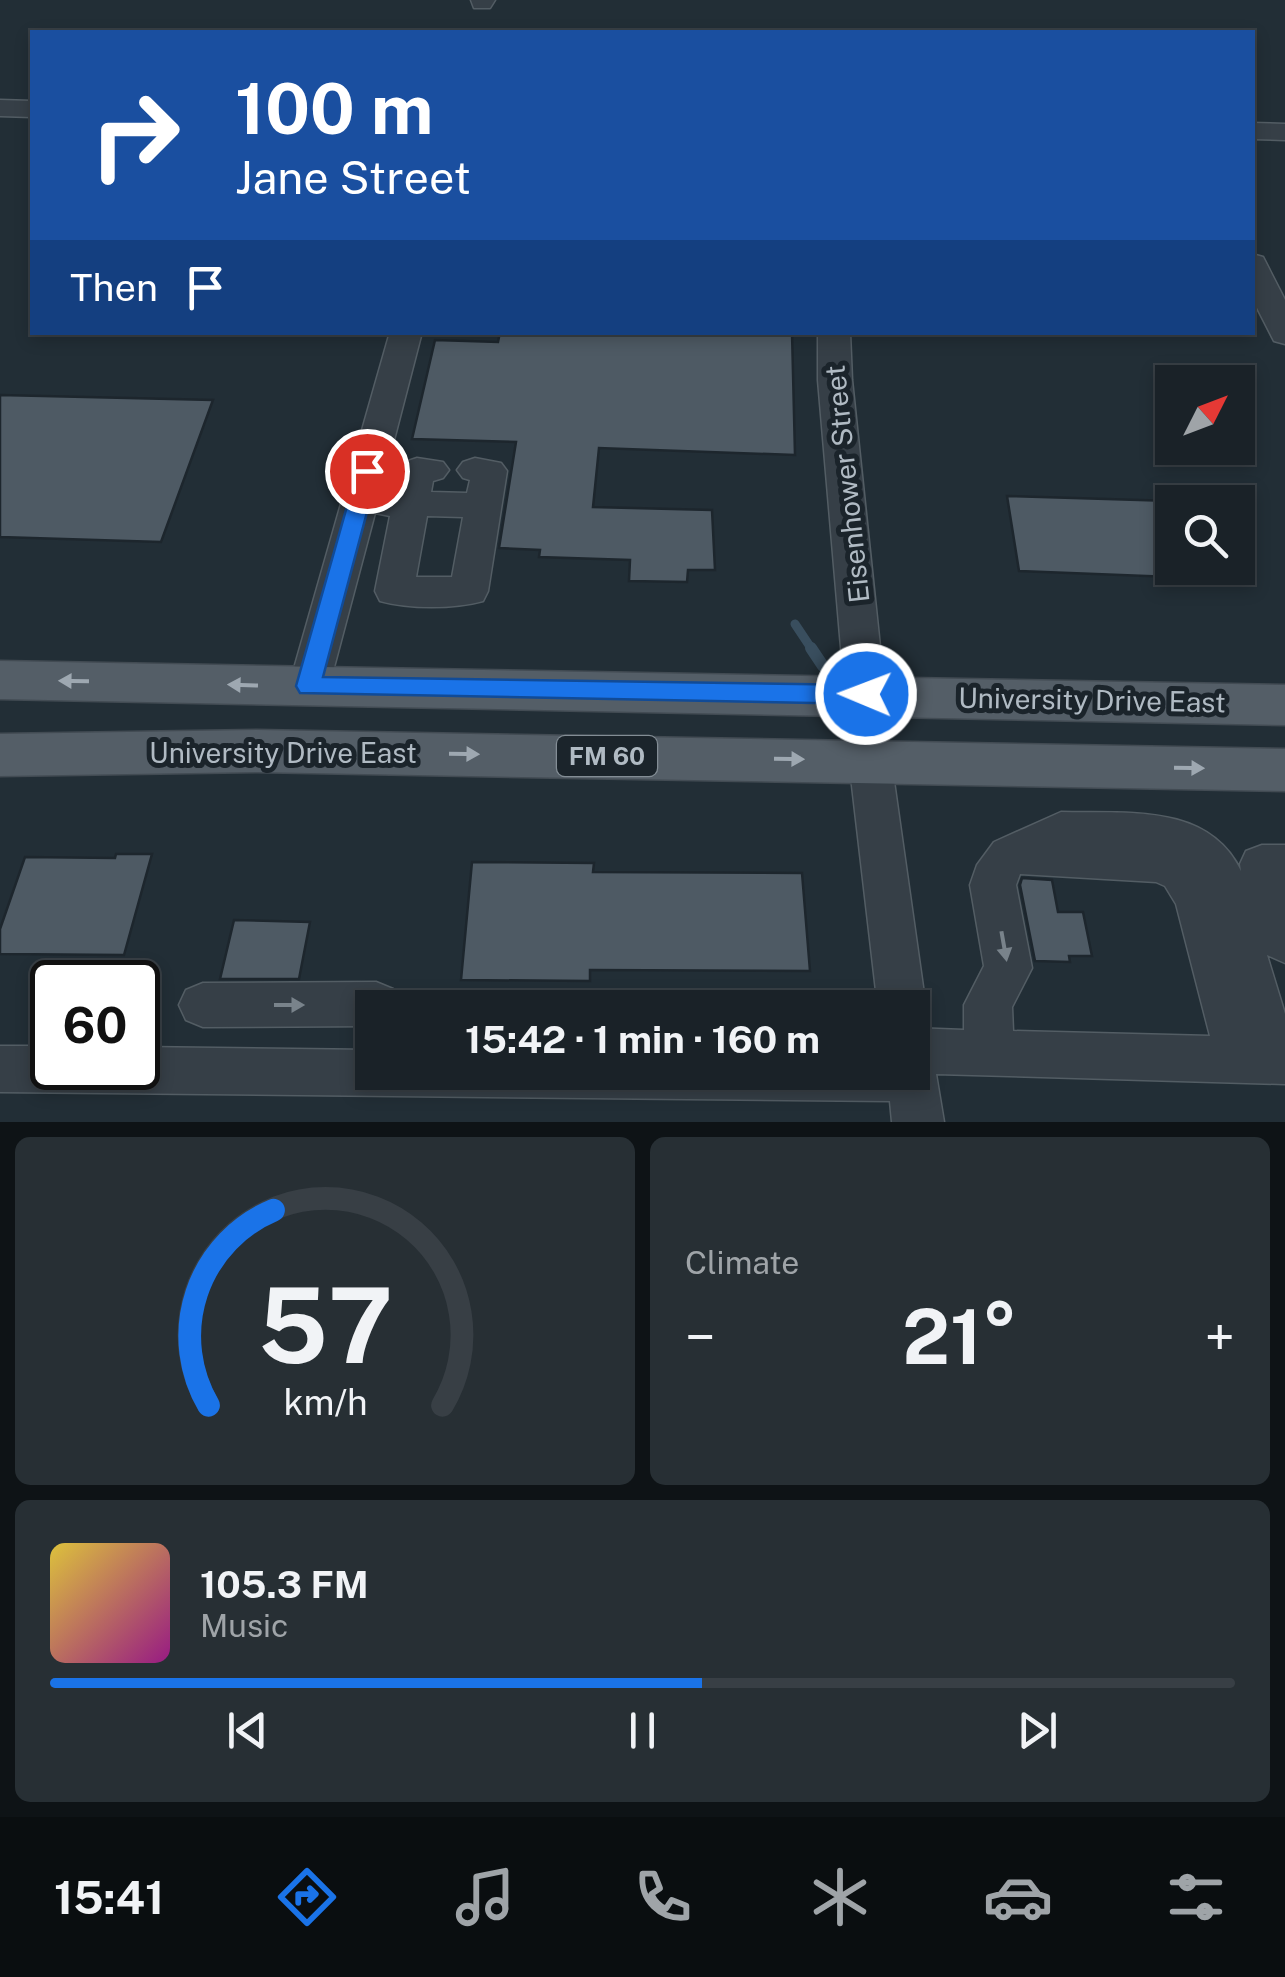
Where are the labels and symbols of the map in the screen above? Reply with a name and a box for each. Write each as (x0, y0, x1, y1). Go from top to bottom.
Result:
street label: Eisenhower Street (818, 364, 875, 605)
north arrow (1155, 365, 1255, 465)
pin (325, 429, 410, 514)
position arrow (814, 642, 918, 746)
one-way arrow (58, 673, 90, 689)
one-way arrow (226, 676, 258, 692)
street label: University Drive East (958, 681, 1226, 718)
street label: University Drive East (149, 736, 417, 769)
road number: FM 60 (557, 736, 657, 776)
one-way arrow (448, 747, 480, 763)
one-way arrow (773, 751, 805, 767)
one-way arrow (1174, 760, 1206, 776)
one-way arrow (997, 930, 1012, 962)
speed limit sign: 60 (30, 960, 160, 1090)
one-way arrow (274, 997, 306, 1013)

